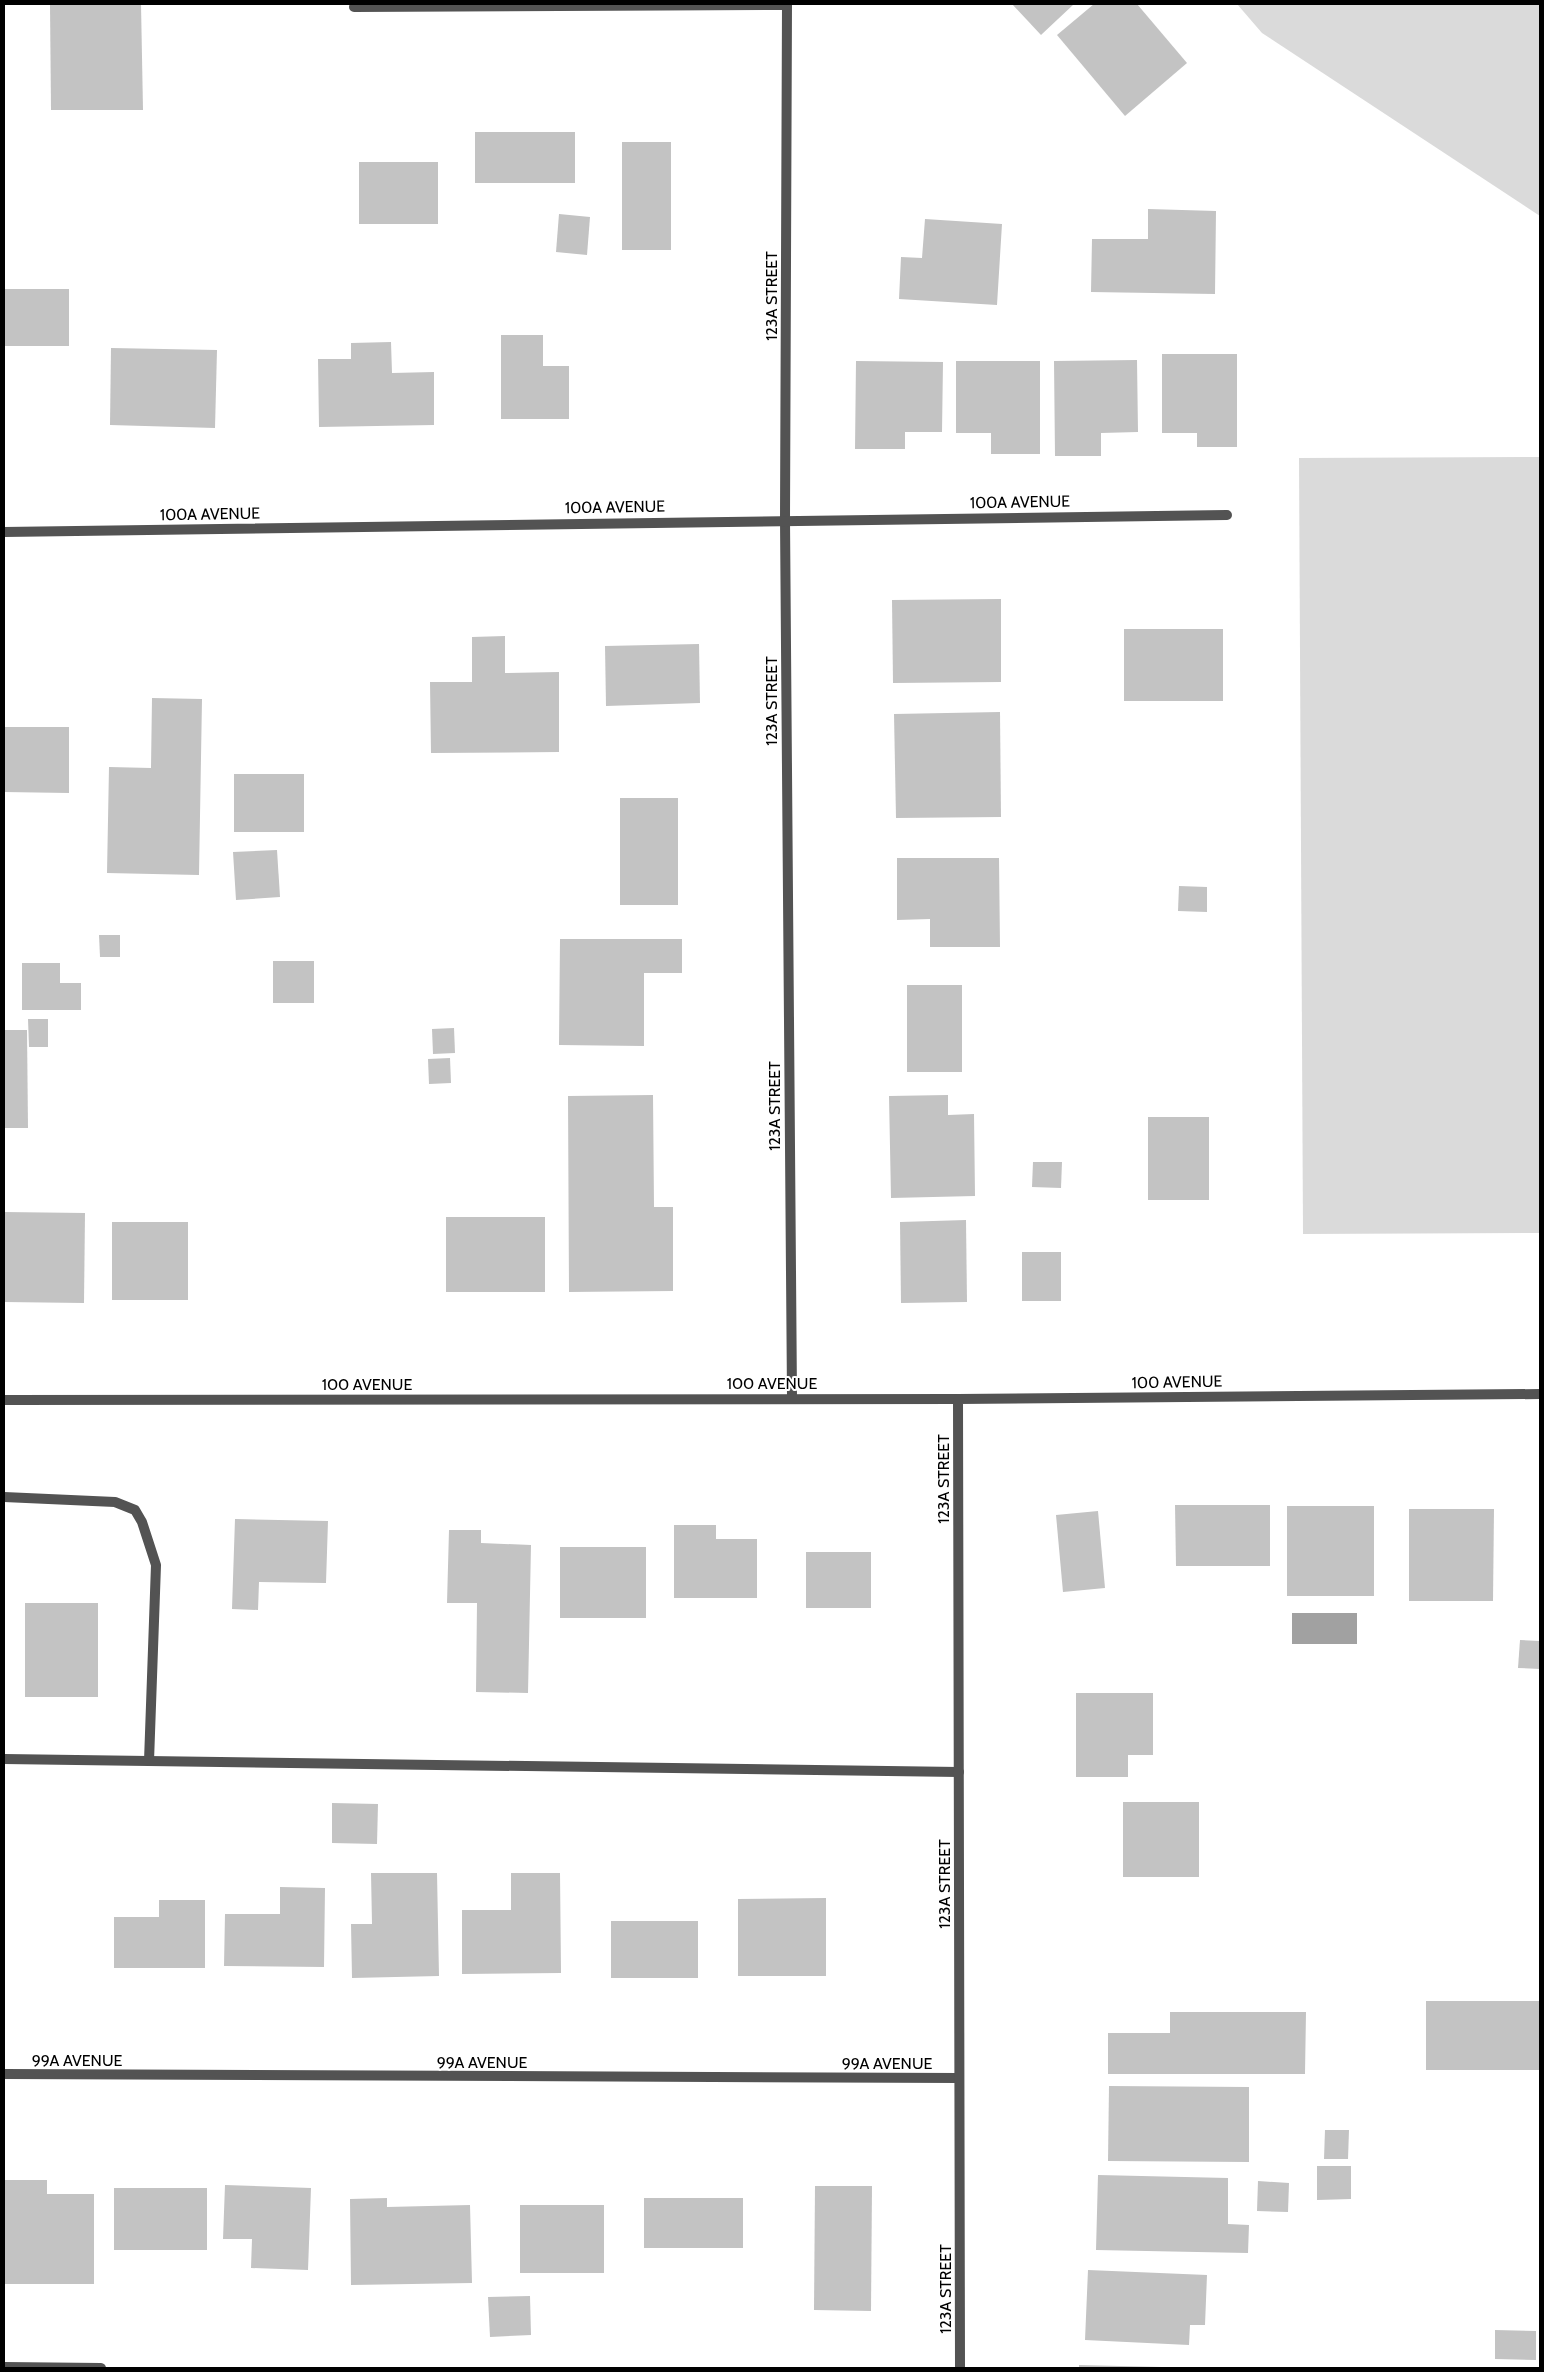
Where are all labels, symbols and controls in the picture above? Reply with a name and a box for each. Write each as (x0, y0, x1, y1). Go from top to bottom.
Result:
street label: 123A STREET (762, 251, 781, 341)
street label: 100A AVENUE (970, 492, 1070, 512)
street label: 100A AVENUE (565, 497, 665, 517)
street label: 100A AVENUE (160, 504, 260, 524)
street label: 123A STREET (762, 656, 781, 746)
street label: 123A STREET (765, 1061, 784, 1151)
street label: 100 AVENUE (1132, 1372, 1223, 1392)
street label: 100 AVENUE (727, 1374, 817, 1393)
street label: 100 AVENUE (322, 1375, 412, 1394)
street label: 123A STREET (934, 1434, 953, 1524)
street label: 123A STREET (935, 1839, 954, 1929)
street label: 99A AVENUE (32, 2051, 122, 2070)
street label: 99A AVENUE (437, 2053, 527, 2072)
street label: 99A AVENUE (842, 2054, 932, 2073)
street label: 123A STREET (936, 2244, 955, 2334)

